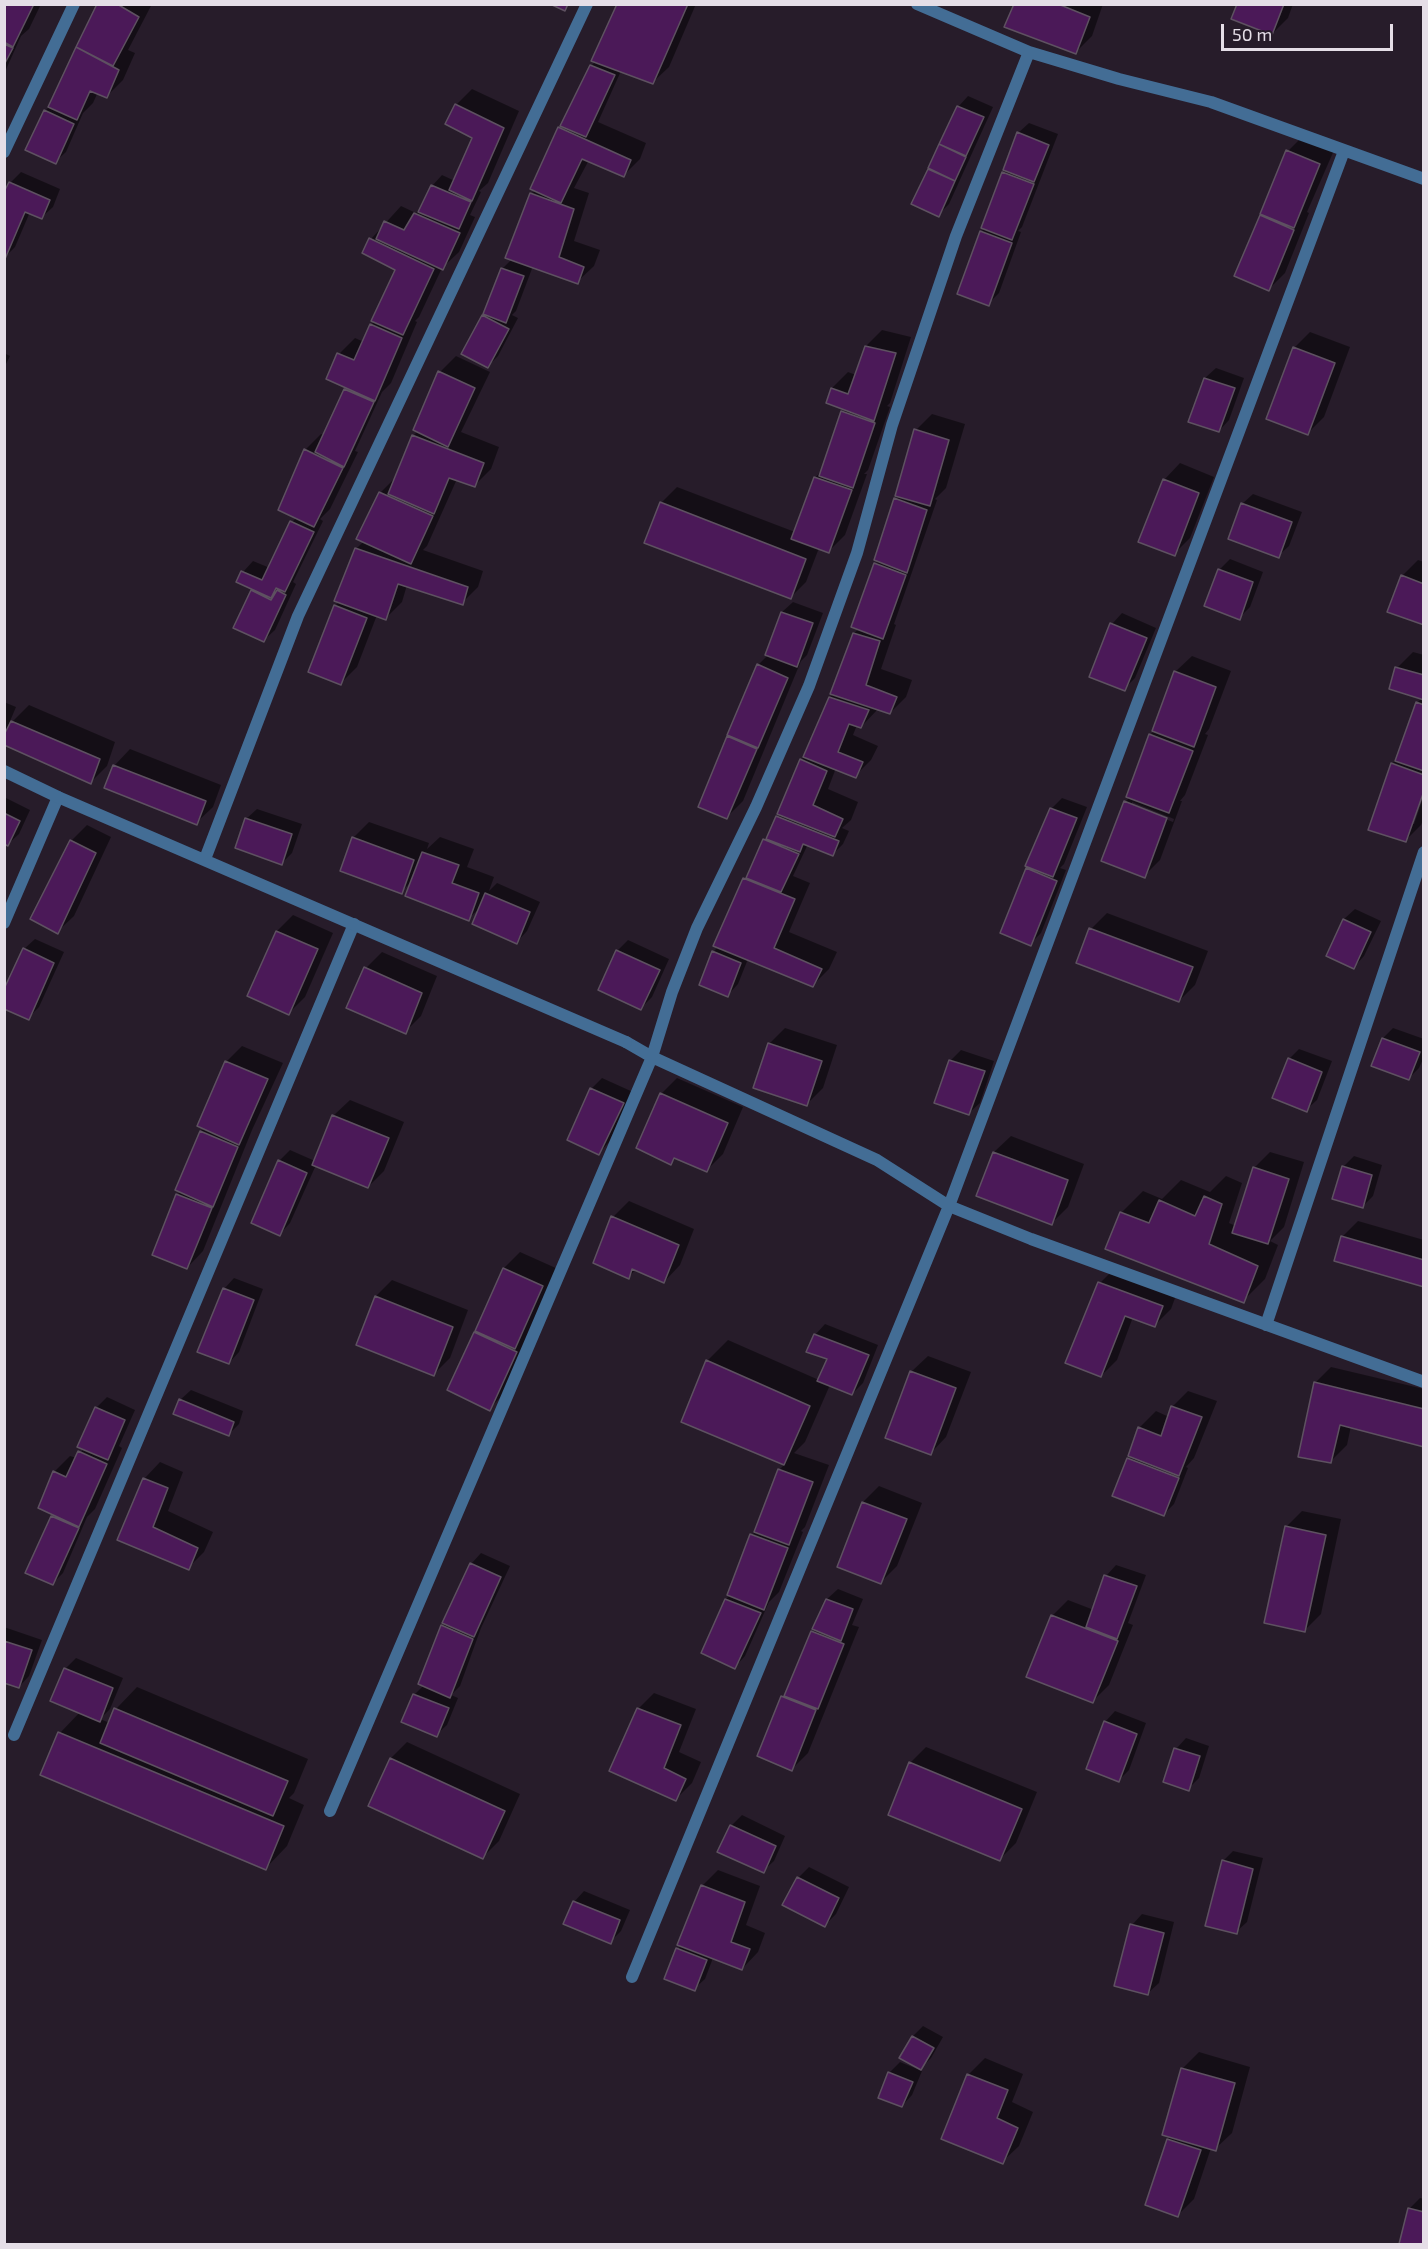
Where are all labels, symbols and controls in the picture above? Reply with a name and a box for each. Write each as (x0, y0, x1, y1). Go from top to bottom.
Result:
scale bar (1224, 12, 1396, 50)
text: 50 m (1232, 23, 1272, 45)

